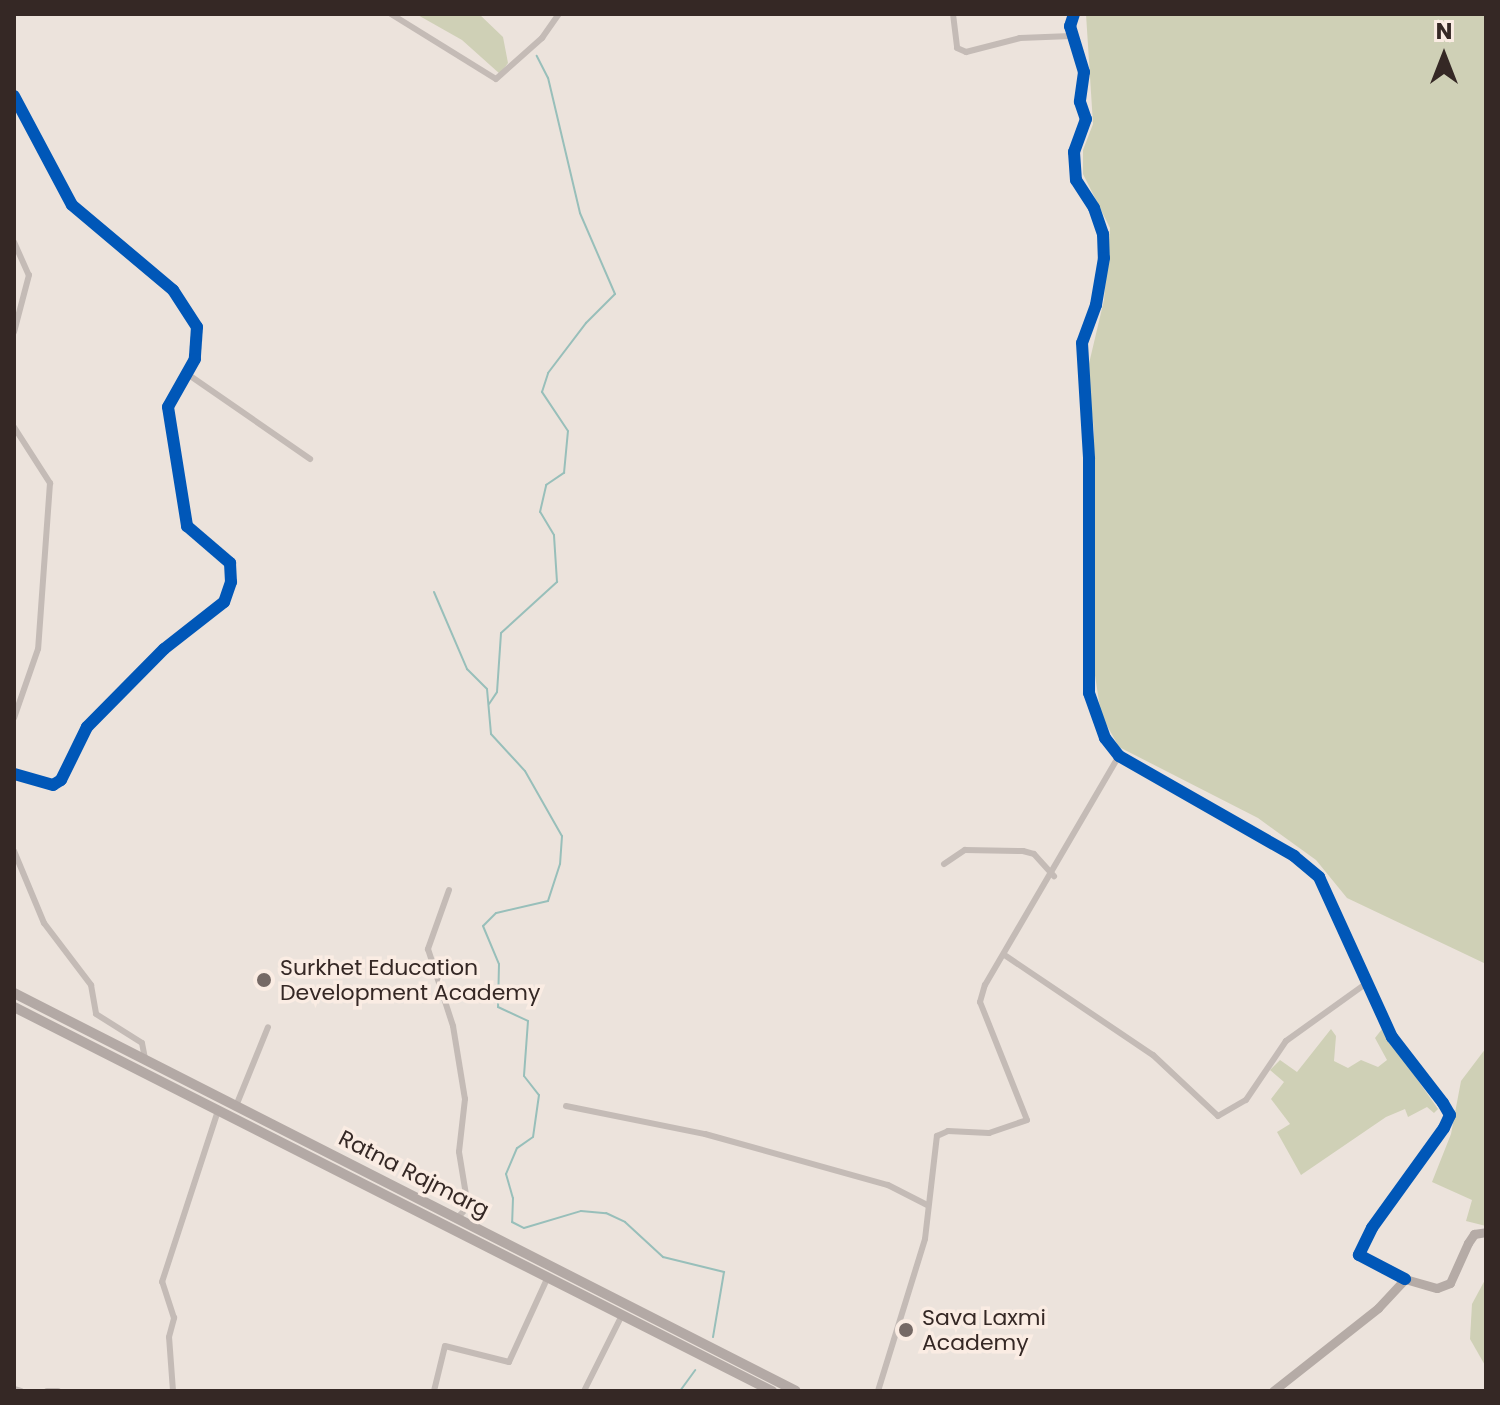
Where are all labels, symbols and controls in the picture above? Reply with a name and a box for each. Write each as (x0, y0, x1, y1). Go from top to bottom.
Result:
north arrow (1404, 16, 1484, 96)
text: N (1436, 16, 1452, 47)
place label: Surkhet Education Development Academy (280, 954, 540, 1006)
marker: Surkhet Education Development Academy (255, 971, 273, 989)
street label: Ratna Rajmarg (334, 1125, 494, 1223)
place label: Sava Laxmi Academy (922, 1304, 1046, 1356)
marker: Sava Laxmi Academy (897, 1321, 915, 1339)

